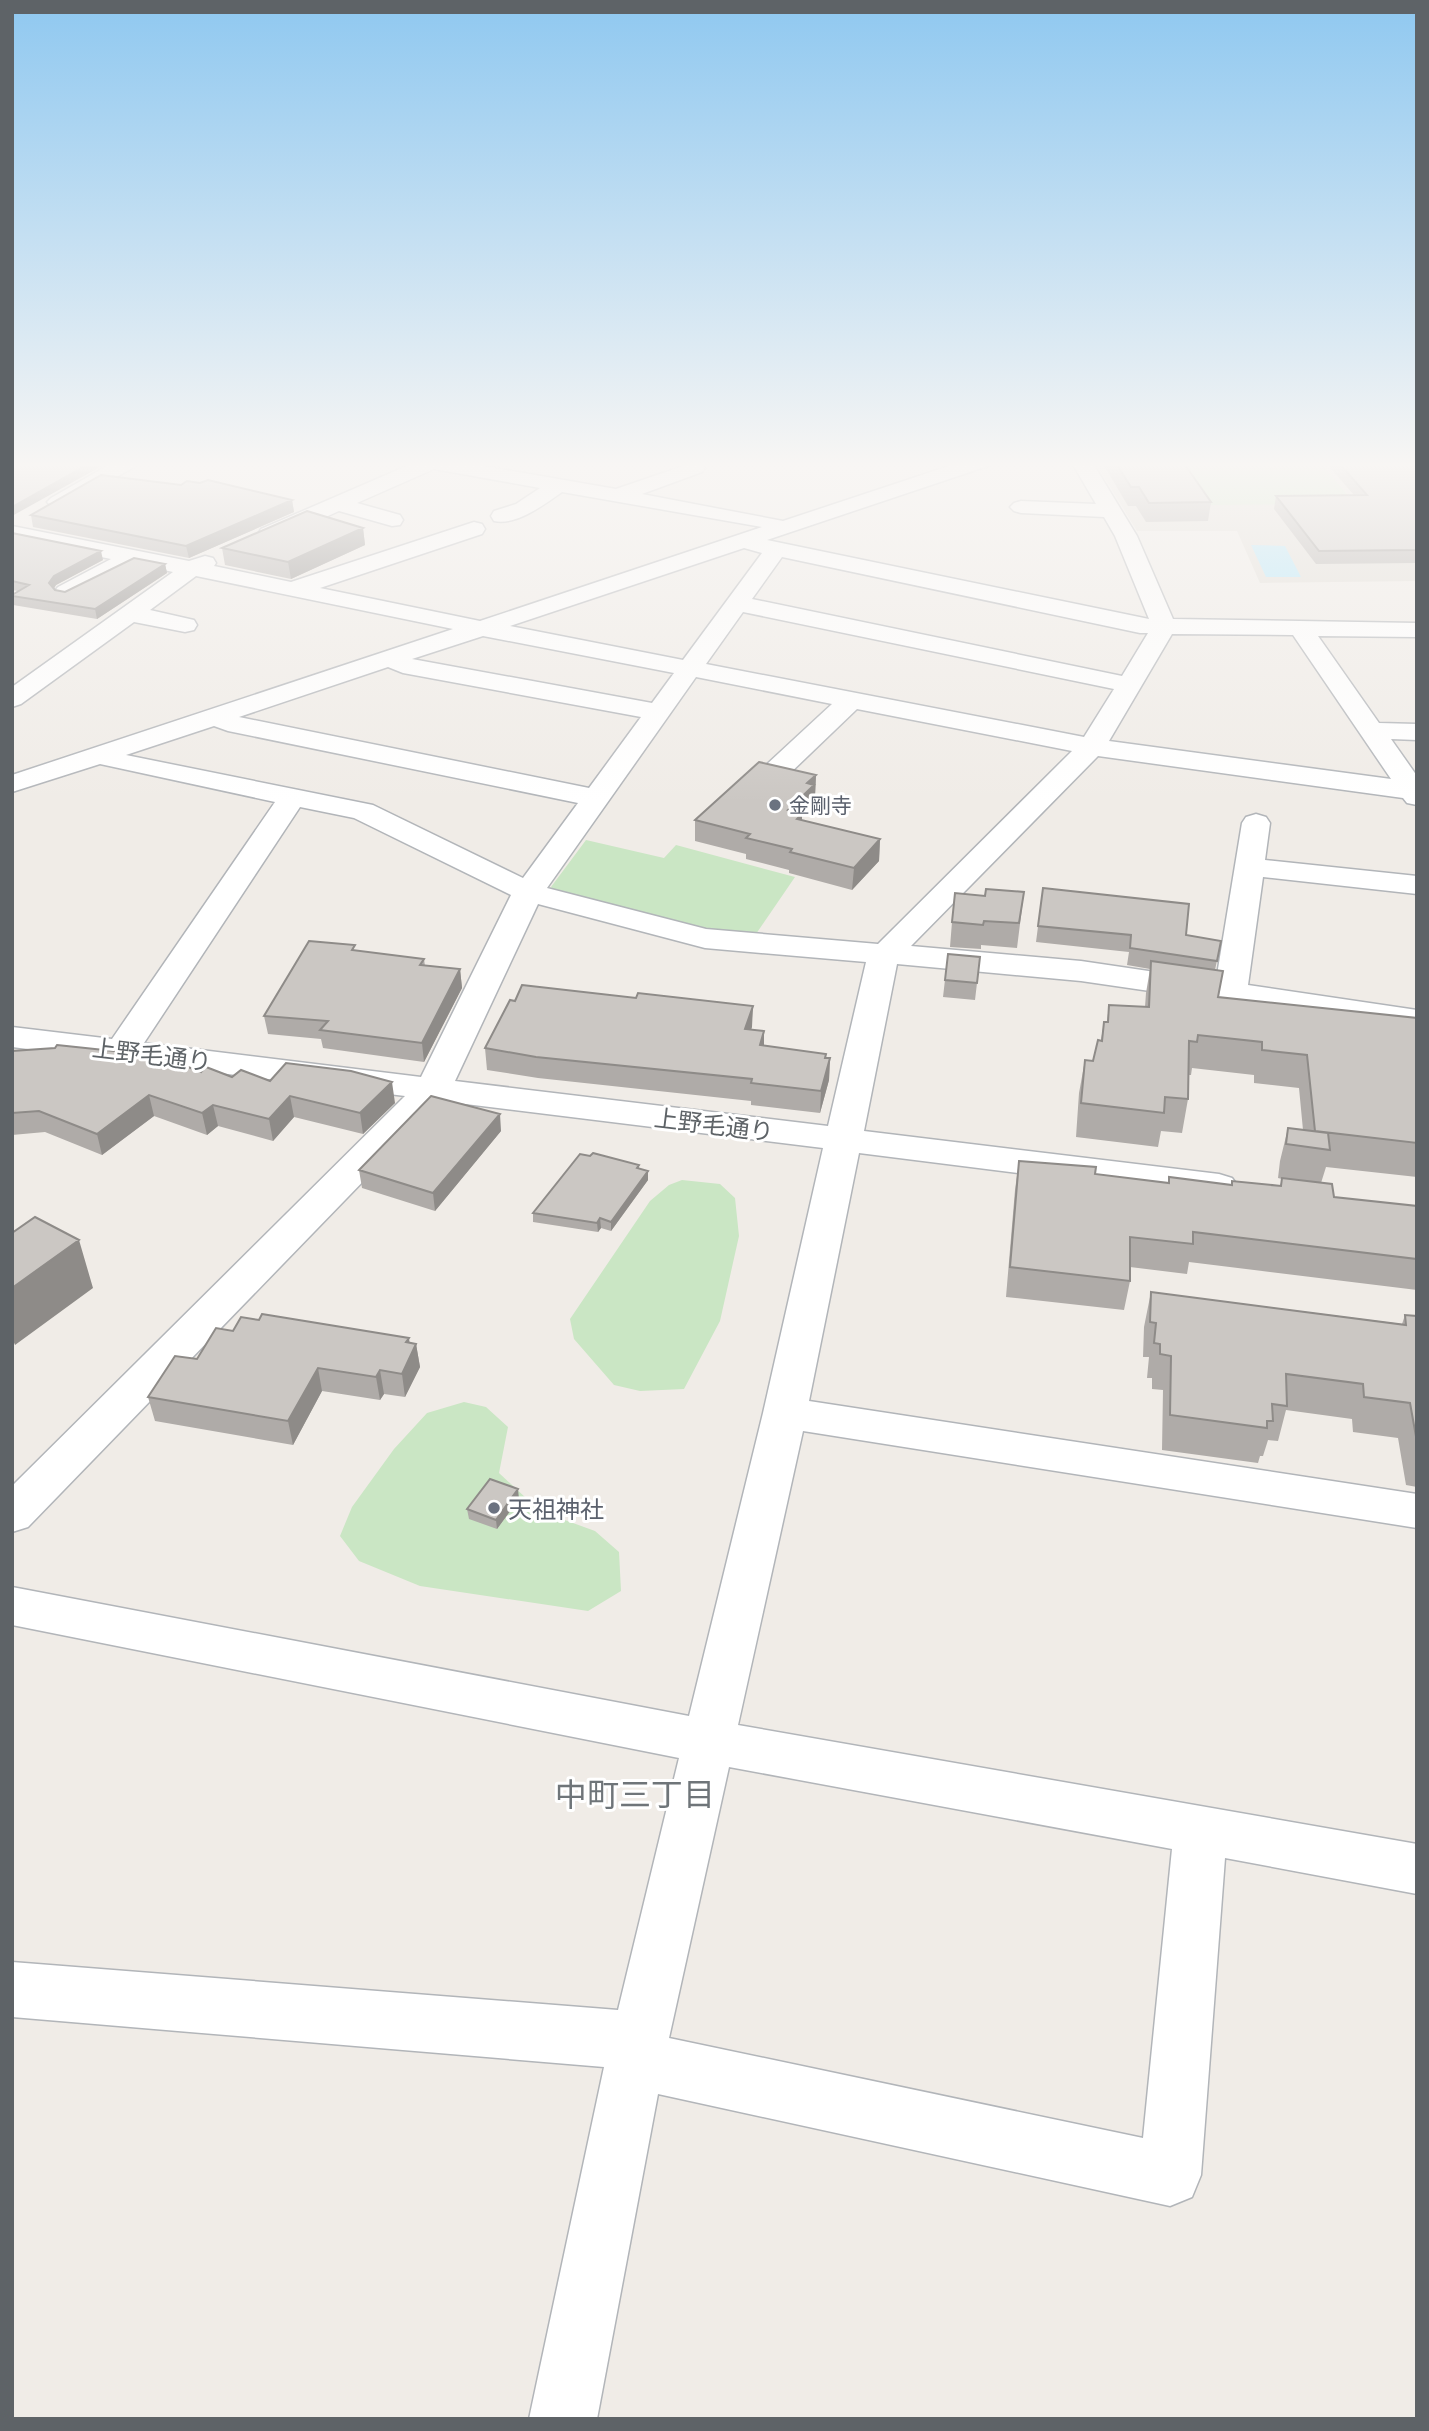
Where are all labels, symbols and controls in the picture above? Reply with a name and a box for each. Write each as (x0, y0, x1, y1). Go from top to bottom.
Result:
place label: 金剛寺 (789, 792, 852, 818)
marker: 金剛寺 (767, 797, 783, 813)
street label: 上野毛通り (91, 1032, 213, 1076)
street label: 上野毛通り (653, 1102, 775, 1146)
place label: 天祖神社 (508, 1494, 604, 1523)
marker: 天祖神社 (486, 1500, 502, 1516)
district label: 中町三丁目 (555, 1775, 715, 1813)

